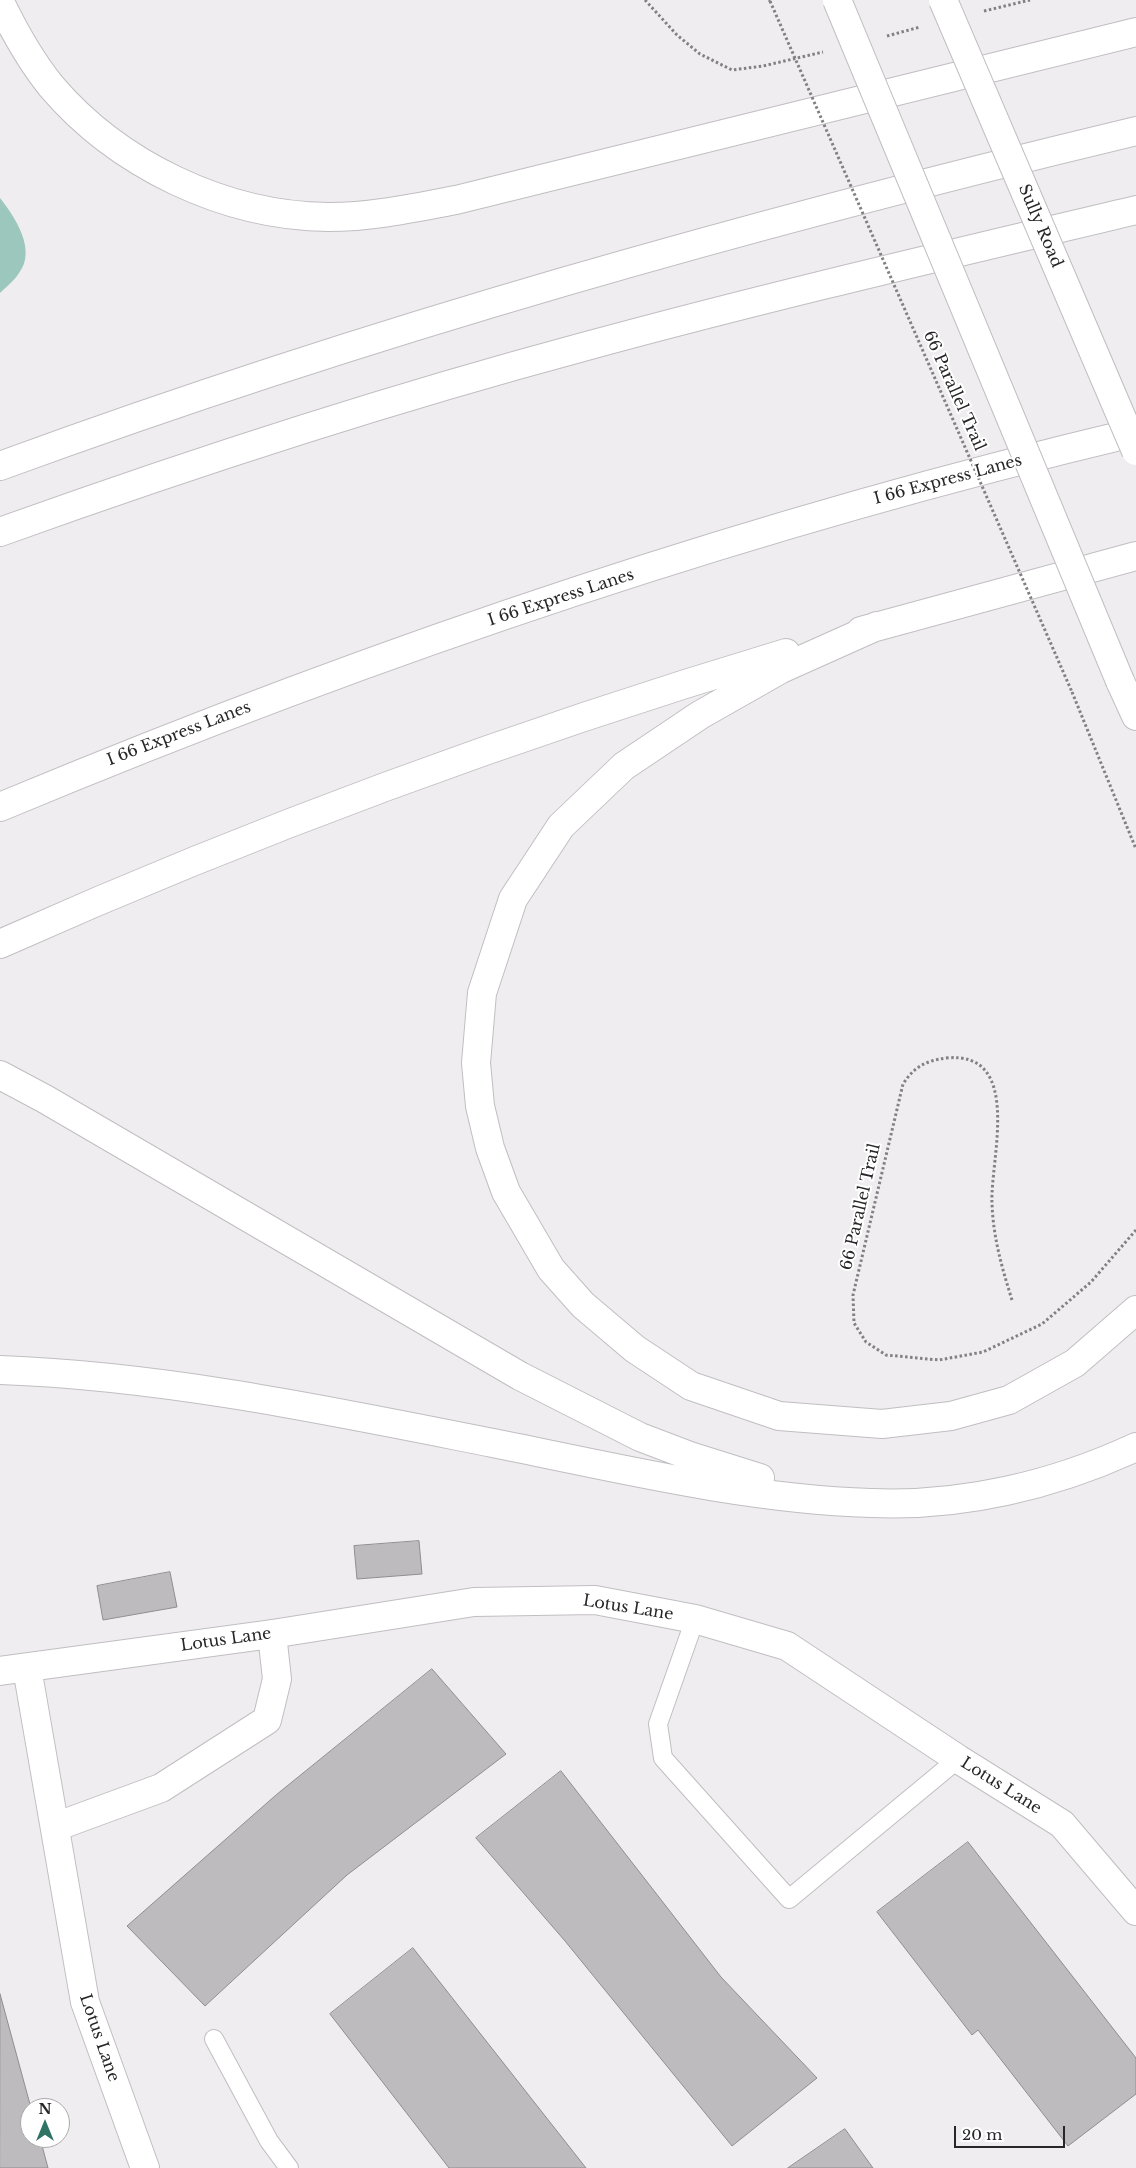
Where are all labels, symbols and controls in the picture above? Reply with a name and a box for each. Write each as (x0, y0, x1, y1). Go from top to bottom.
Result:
street label: Sully Road (1014, 181, 1066, 271)
street label: 66 Parallel Trail (919, 328, 989, 454)
street label: I 66 Express Lanes (872, 451, 1024, 509)
street label: I 66 Express Lanes (486, 565, 636, 631)
street label: I 66 Express Lanes (104, 698, 254, 770)
street label: 66 Parallel Trail (837, 1142, 885, 1272)
street label: Lotus Lane (581, 1591, 675, 1625)
street label: Lotus Lane (179, 1624, 273, 1656)
street label: Lotus Lane (957, 1754, 1045, 1818)
street label: Lotus Lane (75, 1992, 123, 2084)
north arrow (20, 2098, 70, 2148)
text: N (38, 2100, 52, 2118)
scale bar (956, 2116, 1067, 2148)
text: 20 m (962, 2125, 1002, 2144)

